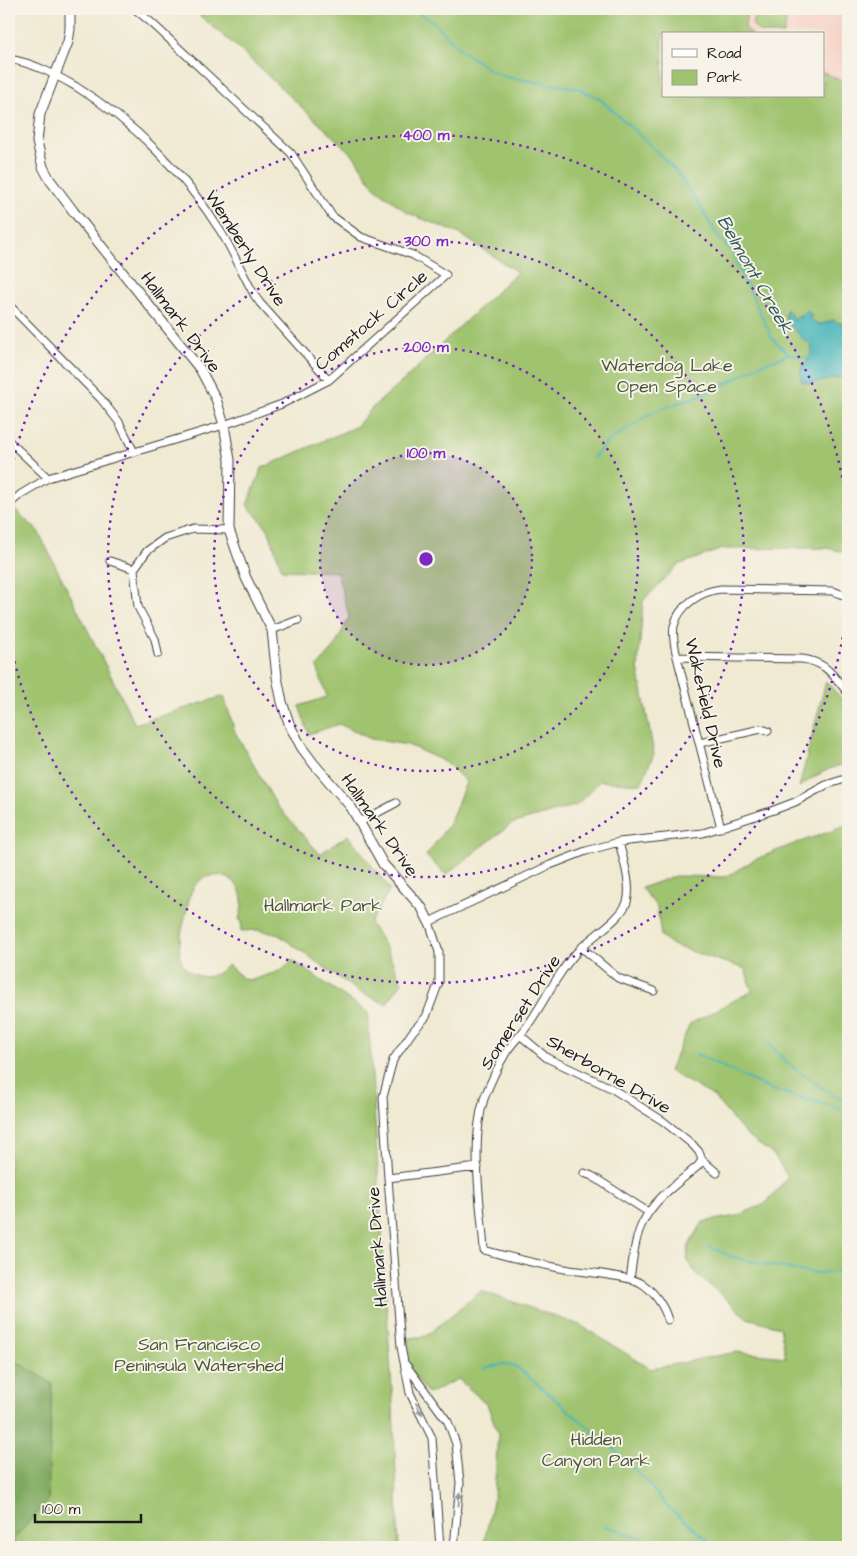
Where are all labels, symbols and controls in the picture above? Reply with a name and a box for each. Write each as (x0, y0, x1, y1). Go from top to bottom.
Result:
legend (662, 32, 824, 98)
text: Road (707, 43, 742, 64)
text: Park (707, 67, 742, 88)
text: 400 m (403, 125, 450, 146)
street label: Wemberly Drive (198, 185, 293, 312)
water label: Belmont Creek (710, 210, 800, 339)
text: 300 m (403, 231, 448, 252)
street label: Comstock Circle (309, 264, 433, 377)
street label: Hallmark Drive (134, 267, 227, 378)
text: 200 m (402, 337, 449, 358)
park label: Waterdog Lake Open Space (601, 353, 733, 399)
text: 100 m (407, 443, 446, 464)
centre of rings (417, 550, 435, 568)
street label: Wakefield Drive (678, 636, 733, 771)
street label: Hallmark Drive (335, 769, 425, 882)
park label: Hallmark Park (264, 893, 382, 918)
street label: Somerset Drive (474, 950, 567, 1074)
street label: Sherborne Drive (542, 1029, 676, 1120)
street label: Hallmark Drive (361, 1186, 394, 1308)
park label: San Francisco Peninsula Watershed (114, 1332, 284, 1378)
one-way arrow (415, 1402, 423, 1416)
park label: Hidden Canyon Park (542, 1427, 650, 1474)
one-way arrow (455, 1490, 463, 1506)
scale bar (35, 1491, 141, 1523)
text: 100 m (42, 1499, 81, 1520)

